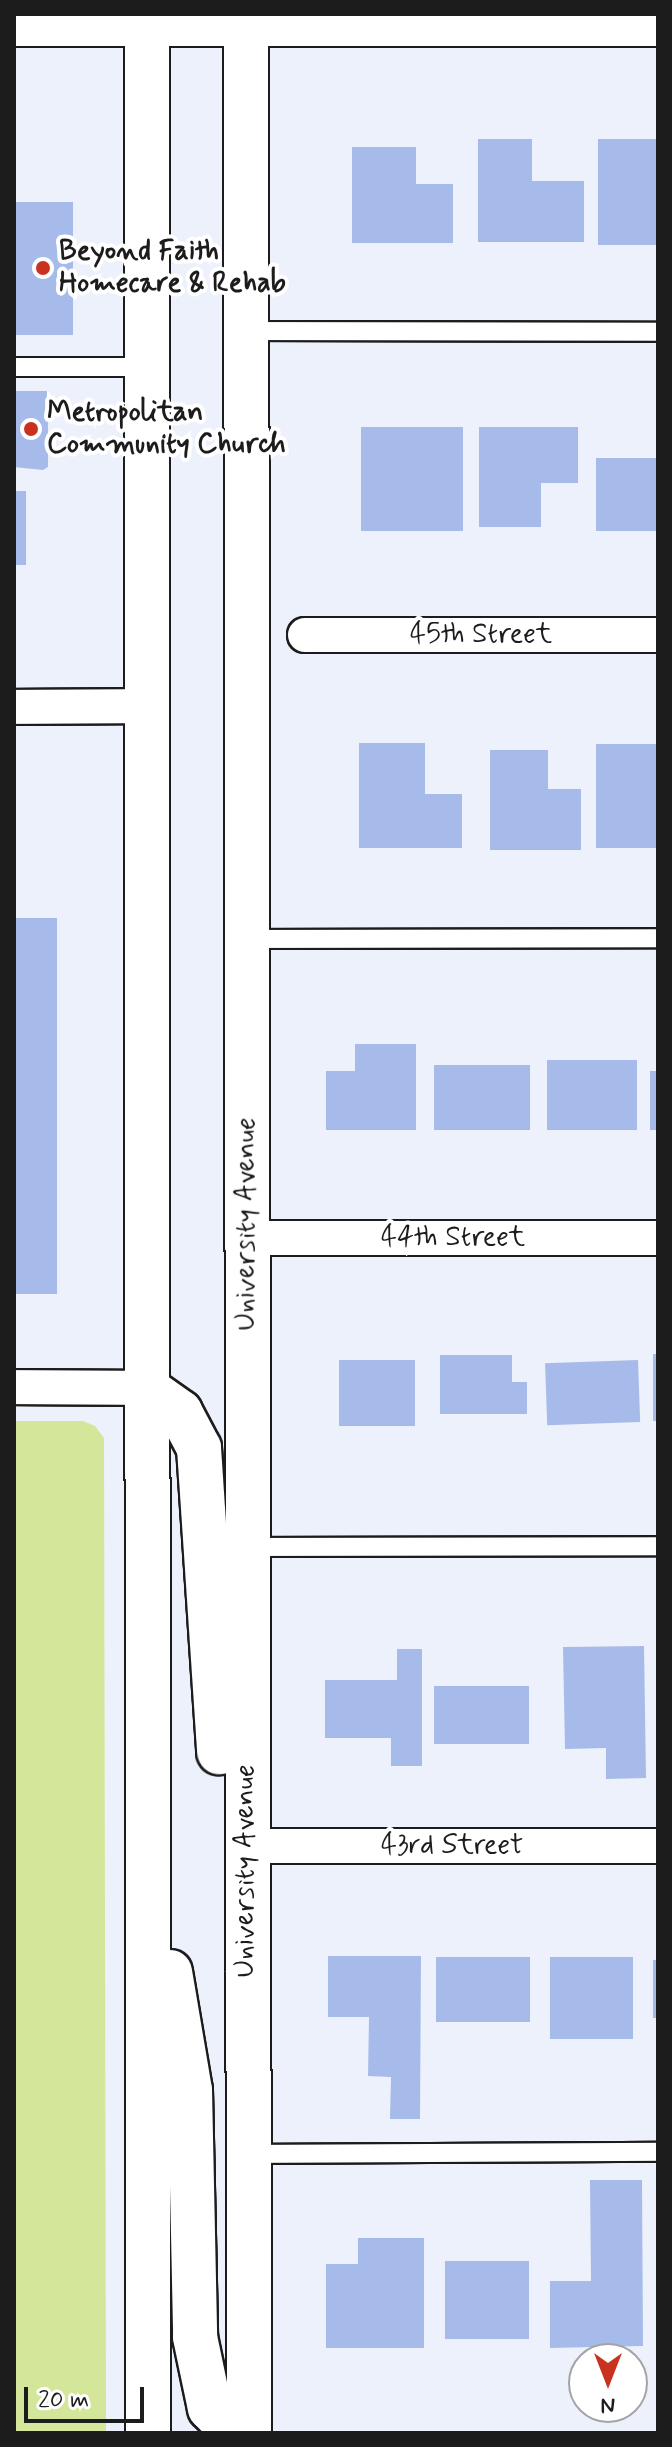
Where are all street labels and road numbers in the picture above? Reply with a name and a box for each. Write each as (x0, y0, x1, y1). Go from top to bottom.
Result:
street label: 45th Street (410, 618, 552, 652)
street label: University Avenue (230, 1116, 264, 1332)
street label: 44th Street (381, 1221, 525, 1255)
street label: University Avenue (229, 1763, 263, 1979)
street label: 43rd Street (381, 1829, 523, 1863)

